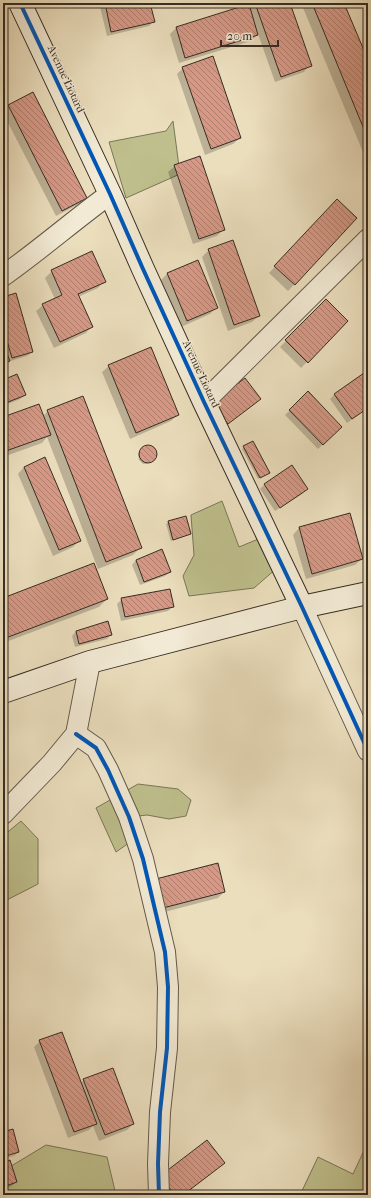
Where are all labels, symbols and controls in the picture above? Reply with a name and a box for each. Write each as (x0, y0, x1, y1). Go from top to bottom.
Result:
scale bar (221, 22, 278, 48)
text: 20 m (227, 29, 252, 43)
street label: Avenue Liotard (44, 42, 88, 116)
street label: Avenue Liotard (179, 337, 223, 411)

